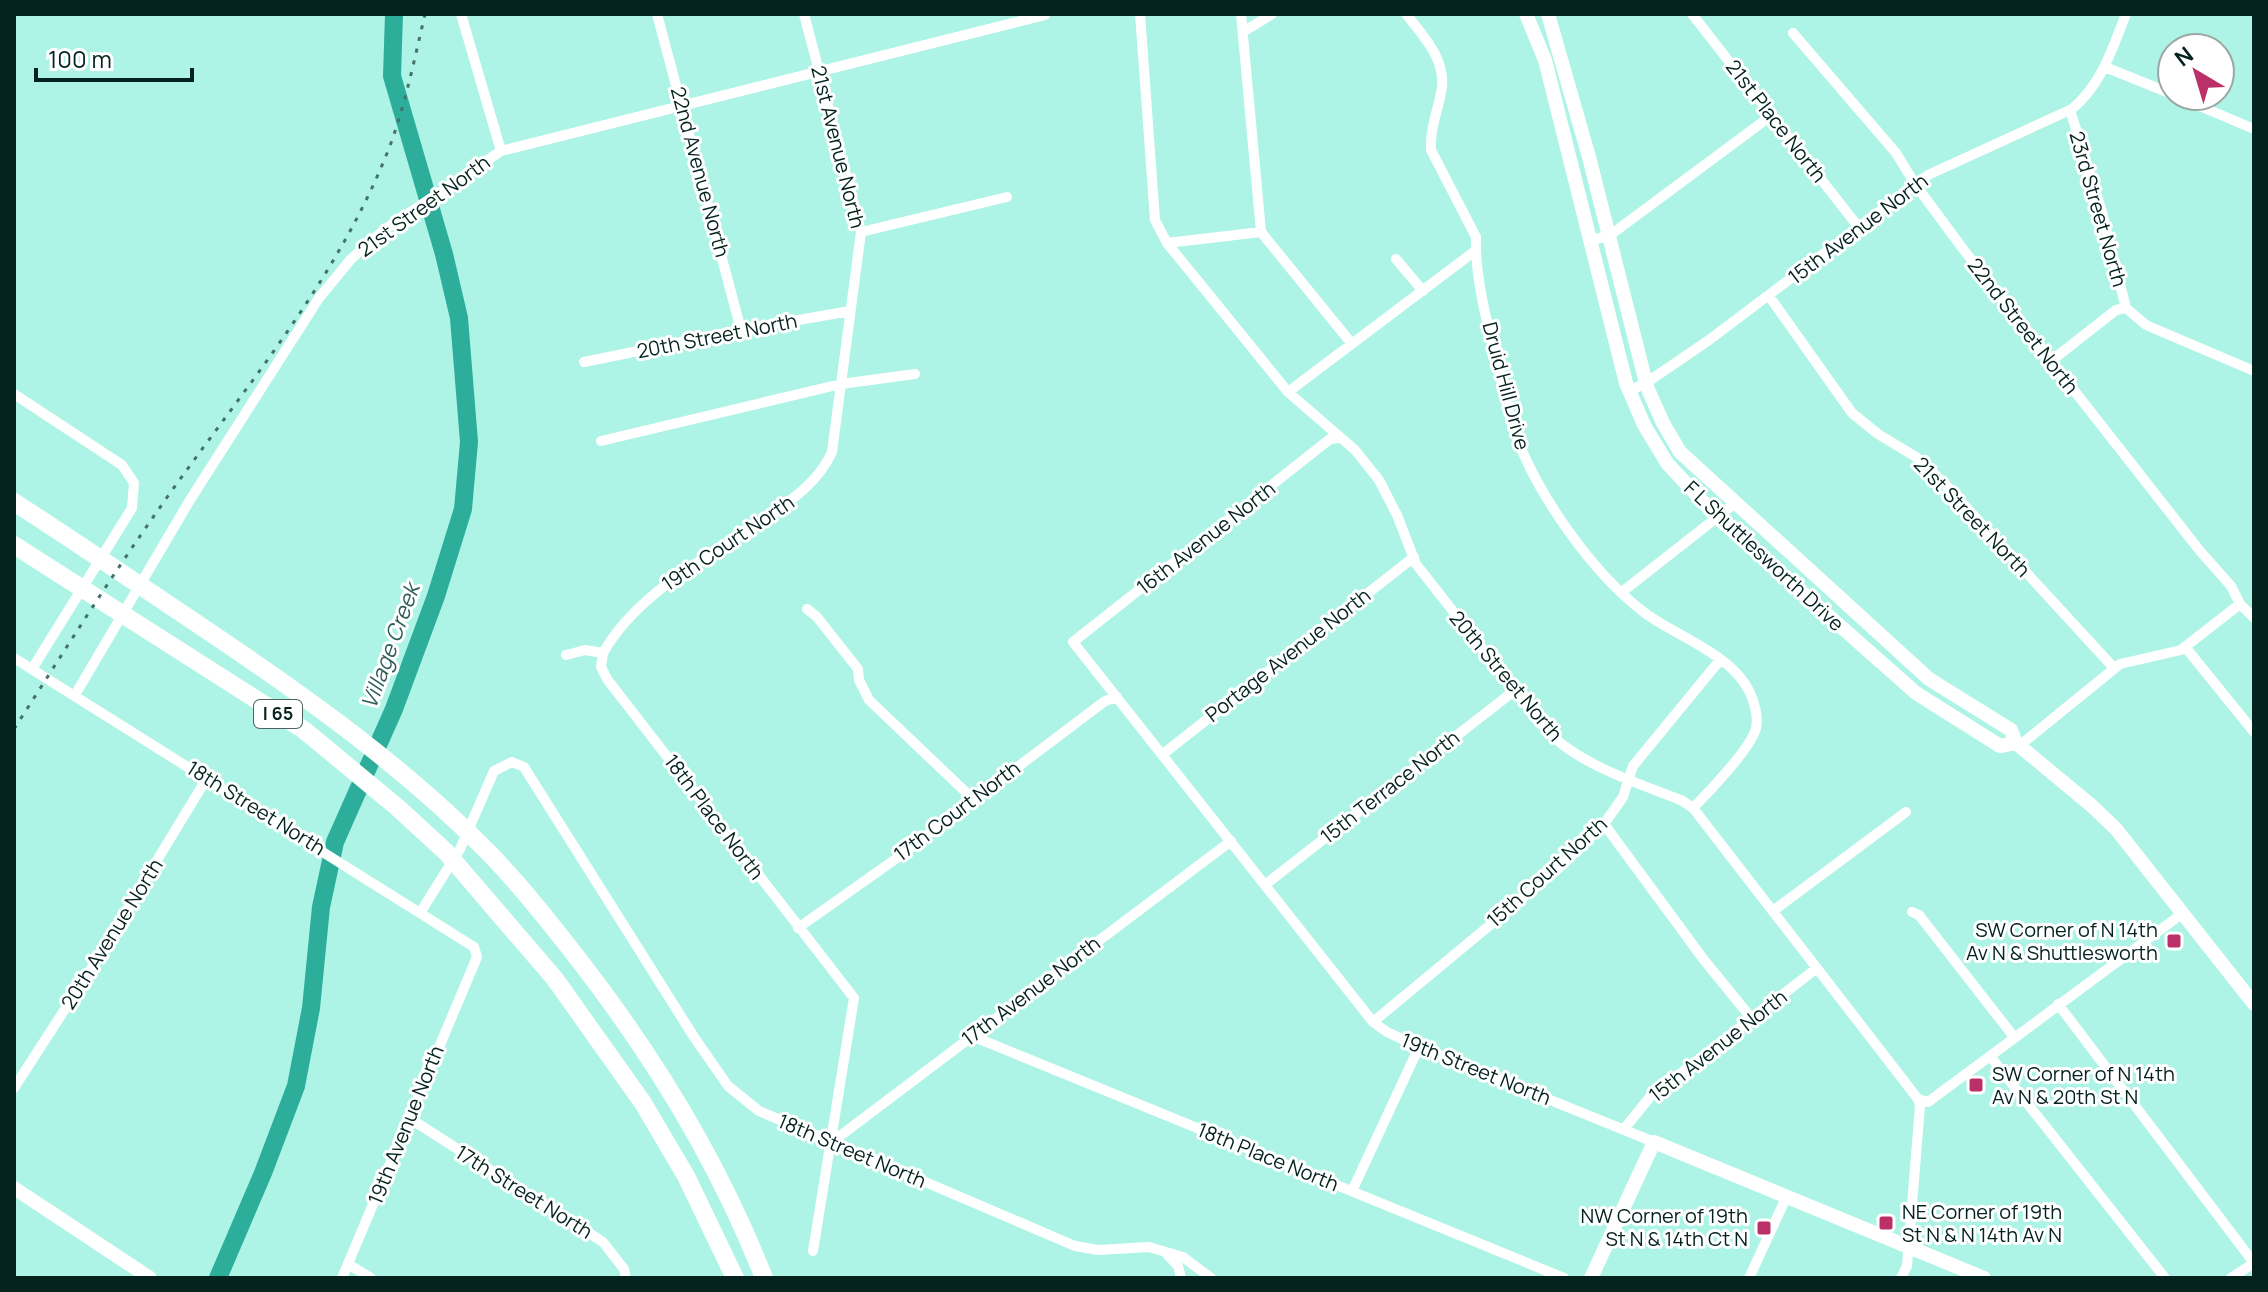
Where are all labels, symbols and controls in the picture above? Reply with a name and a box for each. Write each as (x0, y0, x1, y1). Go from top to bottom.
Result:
scale bar (36, 32, 192, 82)
north arrow (2156, 32, 2236, 112)
text: N (2168, 40, 2199, 73)
text: 100 m (48, 42, 112, 75)
street label: 21st Place North (1720, 54, 1833, 188)
street label: 21st Avenue North (805, 63, 872, 231)
street label: 22nd Avenue North (665, 84, 736, 260)
street label: 23rd Street North (2063, 128, 2134, 290)
street label: 21st Street North (352, 149, 495, 263)
street label: 15th Avenue North (1782, 167, 1933, 290)
street label: 22nd Street North (1962, 252, 2085, 399)
street label: 20th Street North (634, 307, 799, 364)
street label: Druid Hill Drive (1476, 319, 1537, 453)
street label: 21st Street North (1908, 451, 2037, 583)
street label: F L Shuttlesworth Drive (1679, 474, 1850, 637)
street label: 16th Avenue North (1131, 475, 1281, 600)
street label: 19th Court North (656, 488, 799, 597)
water label: Village Creek (354, 577, 428, 713)
street label: Portage Avenue North (1199, 582, 1376, 728)
street label: 20th Street North (1444, 605, 1569, 747)
road number: I 65 (254, 700, 302, 728)
street label: 15th Terrace North (1315, 724, 1465, 849)
street label: 18th Place North (658, 749, 770, 885)
street label: 18th Street North (182, 754, 331, 861)
street label: 17th Court North (888, 754, 1025, 867)
street label: 15th Court North (1481, 810, 1613, 933)
street label: 20th Avenue North (54, 853, 169, 1014)
place label: SW Corner of N 14th Av N & Shuttlesworth (1966, 916, 2158, 966)
street label: 17th Avenue North (956, 930, 1105, 1052)
marker: SW Corner of N 14th Av N & Shuttlesworth (2165, 932, 2183, 950)
street label: 15th Avenue North (1643, 983, 1792, 1108)
street label: 19th Street North (1397, 1026, 1555, 1111)
street label: 19th Avenue North (361, 1041, 450, 1208)
place label: SW Corner of N 14th Av N & 20th St N (1992, 1060, 2175, 1110)
marker: SW Corner of N 14th Av N & 20th St N (1967, 1076, 1985, 1094)
street label: 18th Street North (774, 1107, 930, 1194)
street label: 18th Place North (1193, 1116, 1343, 1197)
street label: 17th Street North (450, 1139, 598, 1245)
place label: NE Corner of 19th St N & N 14th Av N (1902, 1198, 2062, 1248)
place label: NW Corner of 19th St N & 14th Ct N (1581, 1202, 1748, 1252)
marker: NE Corner of 19th St N & N 14th Av N (1877, 1214, 1895, 1232)
marker: NW Corner of 19th St N & 14th Ct N (1755, 1219, 1773, 1237)

